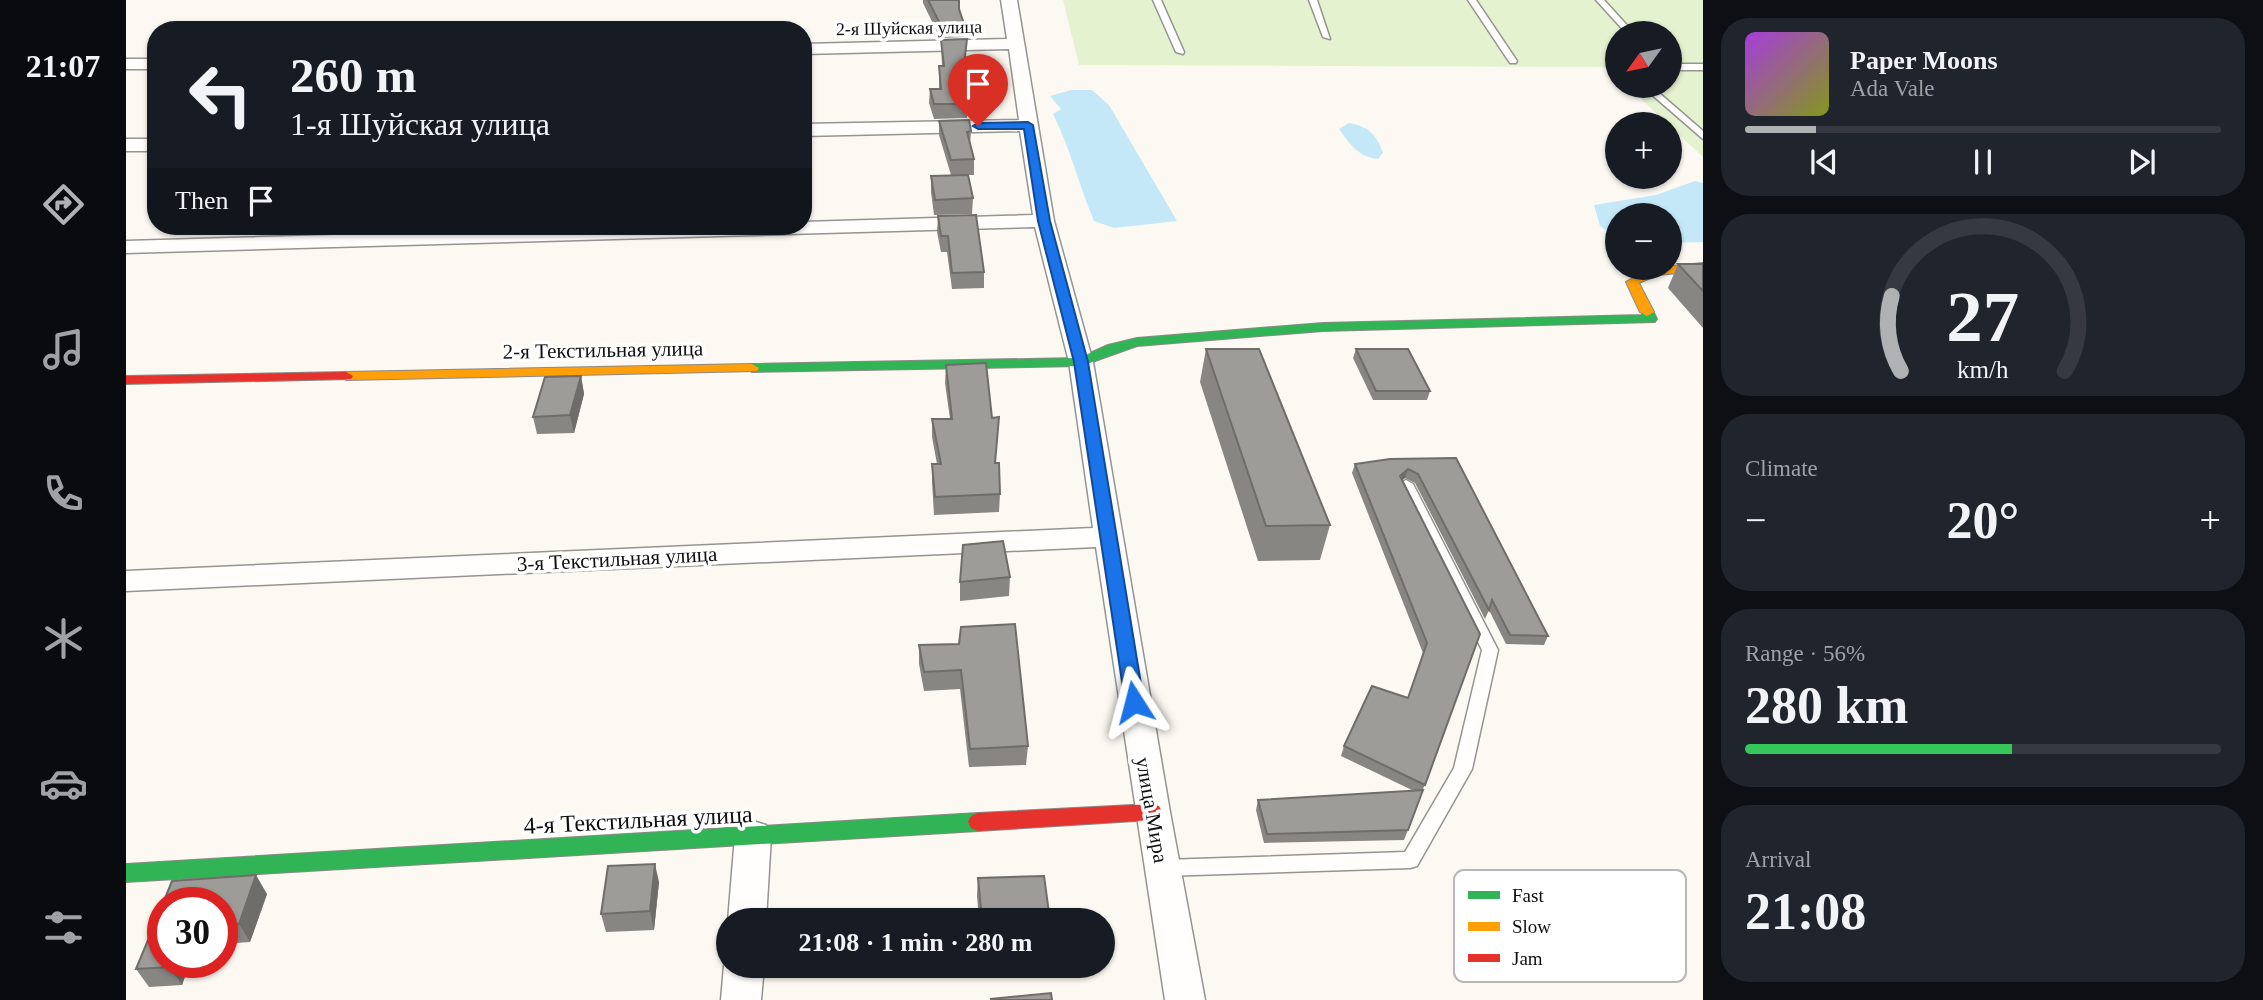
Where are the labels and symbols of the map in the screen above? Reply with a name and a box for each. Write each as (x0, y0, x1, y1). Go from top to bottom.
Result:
street label: 2-я Шуйская улица (836, 17, 982, 39)
north arrow (1605, 21, 1682, 98)
pin (948, 54, 1008, 126)
street label: 2-я Текстильная улица (503, 336, 704, 364)
street label: 3-я Текстильная улица (516, 542, 718, 576)
position arrow (1097, 665, 1171, 739)
street label: улица Мира (1131, 755, 1173, 865)
street label: 4-я Текстильная улица (523, 801, 753, 839)
legend (1454, 870, 1686, 982)
text: Fast (1512, 885, 1544, 906)
speed limit sign: 30 (147, 887, 238, 978)
text: Slow (1512, 916, 1551, 937)
text: Jam (1512, 948, 1543, 969)

